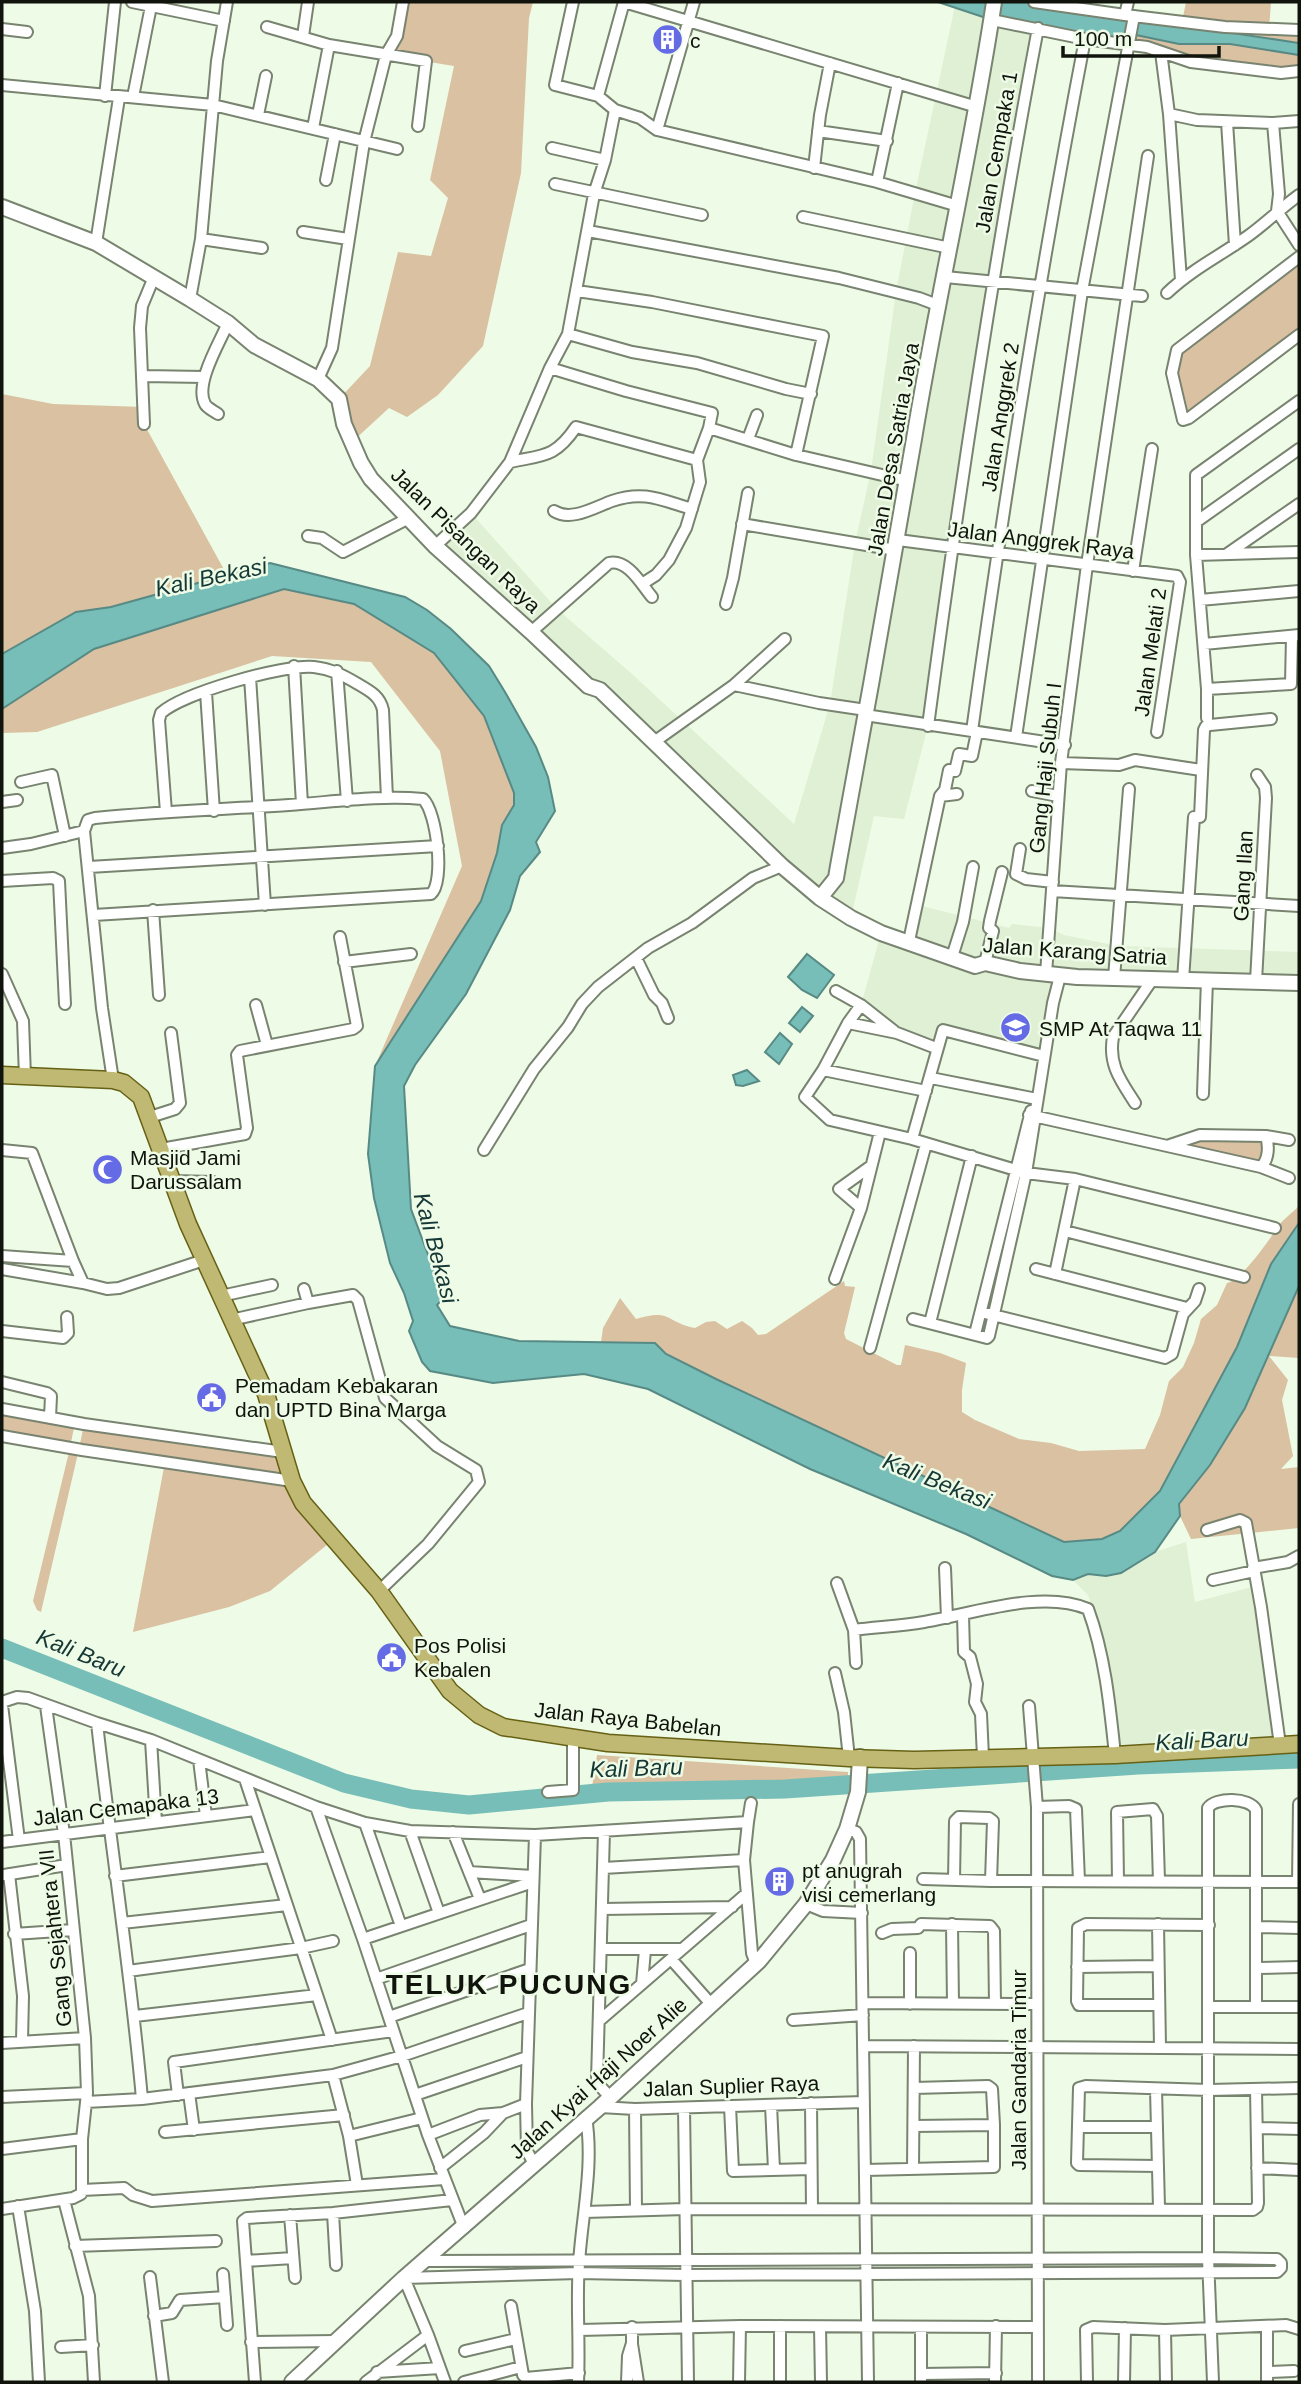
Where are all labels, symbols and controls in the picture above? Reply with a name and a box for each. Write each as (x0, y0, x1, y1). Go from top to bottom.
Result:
scale bar (1063, 14, 1219, 58)
building icon: c (650, 23, 684, 57)
text: 100 m (1074, 27, 1132, 50)
place label: c (690, 29, 701, 52)
street label: Jalan Cempaka 1 (970, 70, 1022, 234)
street label: Jalan Desa Satria Jaya (863, 340, 923, 557)
street label: Jalan Anggrek 2 (977, 341, 1023, 493)
street label: Jalan Pisangan Raya (387, 463, 546, 617)
street label: Jalan Anggrek Raya (946, 517, 1136, 563)
water label: Kali Bekasi (153, 552, 270, 602)
street label: Jalan Melati 2 (1130, 586, 1170, 718)
street label: Gang Haji Subuh I (1025, 681, 1065, 855)
street label: Gang Ilan (1229, 830, 1257, 922)
street label: Jalan Karang Satria (982, 933, 1168, 969)
school or university icon: SMP At Taqwa 11 (999, 1011, 1033, 1045)
place label: SMP At Taqwa 11 (1039, 1017, 1202, 1040)
place label: Masjid Jami Darussalam (130, 1146, 242, 1193)
mosque icon: Masjid Jami Darussalam (90, 1152, 124, 1186)
water label: Kali Bekasi (409, 1190, 464, 1307)
place label: Pemadam Kebakaran dan UPTD Bina Marga (235, 1374, 447, 1421)
public building icon: Pemadam Kebakaran dan UPTD Bina Marga (195, 1380, 229, 1414)
water label: Kali Bekasi (879, 1448, 995, 1515)
water label: Kali Baru (33, 1623, 129, 1683)
place label: Pos Polisi Kebalen (414, 1634, 506, 1681)
public building icon: Pos Polisi Kebalen (374, 1640, 408, 1674)
street label: Jalan Raya Babelan (533, 1698, 723, 1740)
water label: Kali Baru (1155, 1725, 1249, 1755)
water label: Kali Baru (589, 1753, 683, 1783)
street label: Jalan Cemapaka 13 (32, 1784, 220, 1830)
street label: Gang Sejahtera VII (34, 1848, 76, 2028)
place label: pt anugrah visi cemerlang (802, 1859, 936, 1906)
building icon: pt anugrah visi cemerlang (762, 1865, 796, 1899)
district label: TELUK PUCUNG (386, 1969, 632, 2000)
street label: Jalan Gandaria Timur (1007, 1970, 1030, 2170)
street label: Jalan Kyai Haji Noer Alie (505, 1993, 691, 2163)
street label: Jalan Suplier Raya (643, 2071, 820, 2101)

